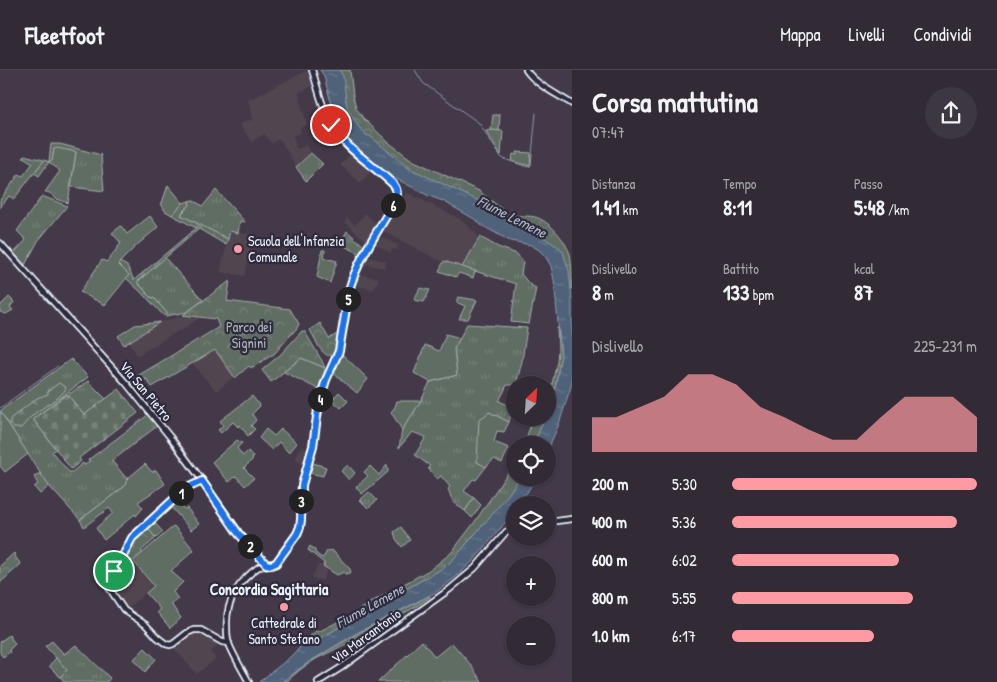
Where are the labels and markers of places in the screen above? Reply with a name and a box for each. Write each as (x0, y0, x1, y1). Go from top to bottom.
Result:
pin (310, 104, 352, 146)
pin: 6 (380, 192, 406, 218)
place label: Scuola dell'Infanzia Comunale (248, 231, 344, 266)
marker: Scuola dell'Infanzia Comunale (232, 243, 244, 255)
pin: 5 (336, 286, 360, 312)
pin: 4 (308, 386, 332, 412)
pin: 1 (168, 480, 194, 506)
pin: 3 (288, 488, 314, 514)
pin: 2 (238, 534, 262, 558)
pin (93, 550, 135, 592)
marker: Cattedrale di Santo Stefano (278, 601, 290, 613)
place label: Cattedrale di Santo Stefano (248, 613, 320, 648)

